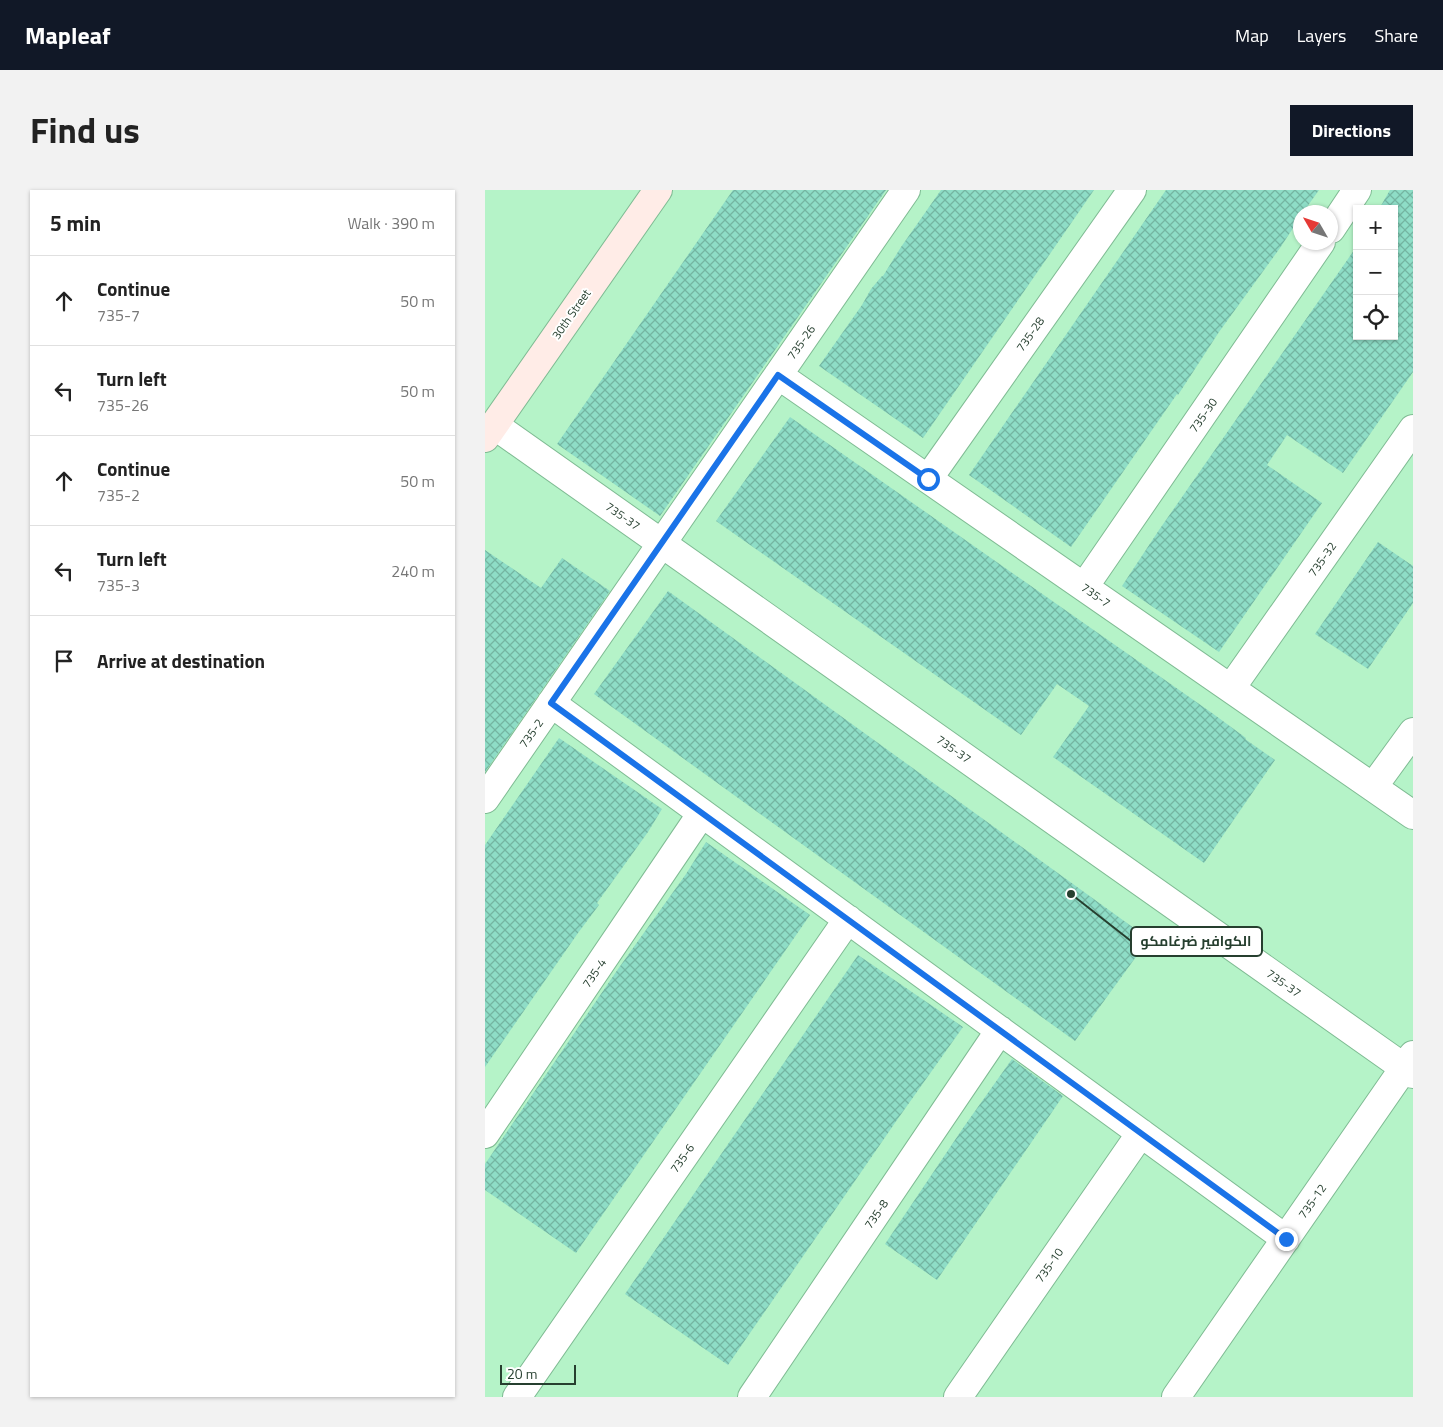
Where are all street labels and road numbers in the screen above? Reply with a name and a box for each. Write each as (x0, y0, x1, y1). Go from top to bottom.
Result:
street label: 30th Street (547, 284, 596, 343)
street label: 735-28 (1011, 312, 1049, 355)
street label: 735-26 (782, 320, 820, 363)
street label: 735-30 (1184, 393, 1222, 436)
street label: 735-37 (602, 497, 644, 535)
street label: 735-32 (1303, 538, 1341, 580)
street label: 735-7 (1077, 578, 1115, 612)
street label: 735-2 (514, 714, 548, 752)
street label: 735-37 (933, 730, 975, 768)
street label: 735-4 (577, 954, 611, 992)
street label: 735-37 (1263, 964, 1305, 1002)
street label: 735-6 (665, 1139, 699, 1177)
street label: 735-12 (1293, 1180, 1331, 1222)
street label: 735-8 (859, 1195, 893, 1233)
street label: 735-10 (1030, 1243, 1068, 1286)

